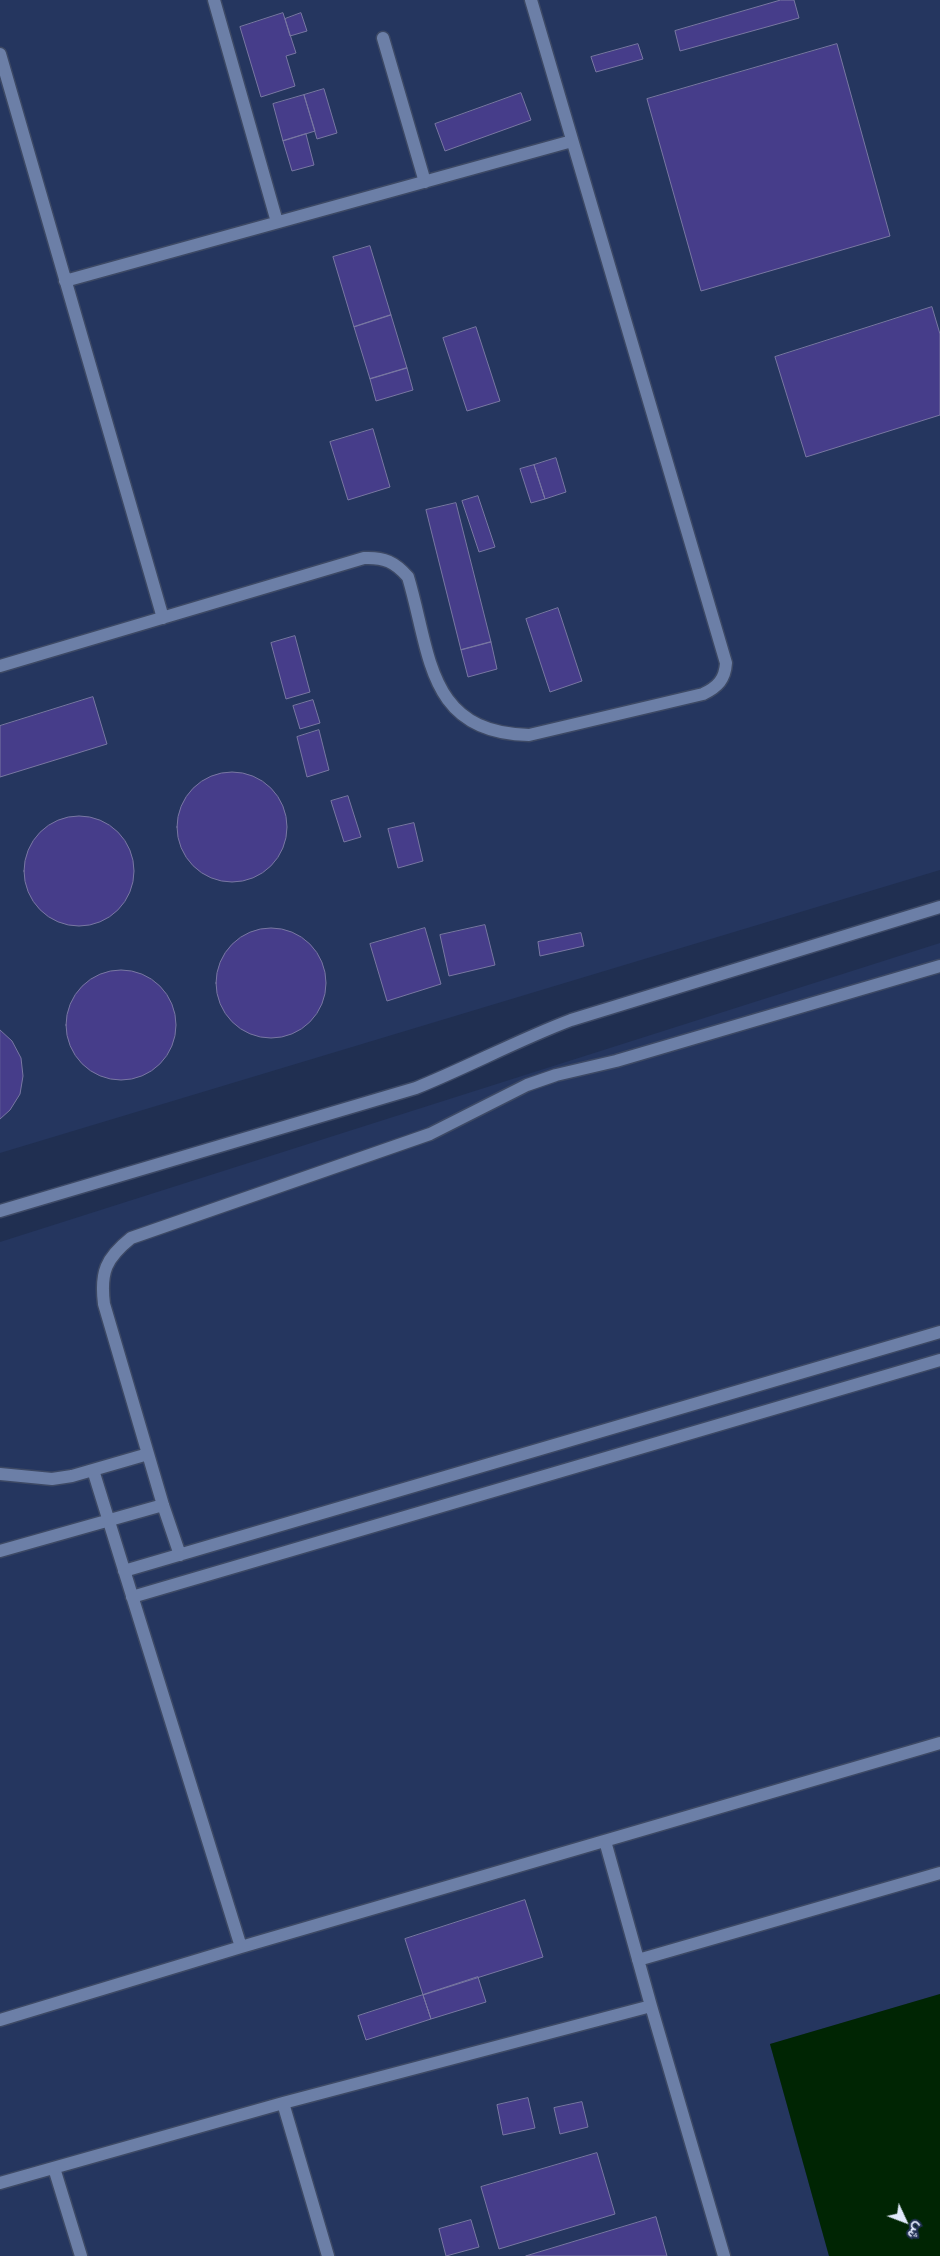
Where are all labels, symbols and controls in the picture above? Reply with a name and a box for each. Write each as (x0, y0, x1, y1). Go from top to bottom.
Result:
north arrow (880, 2196, 930, 2246)
text: ش (904, 2220, 928, 2243)

